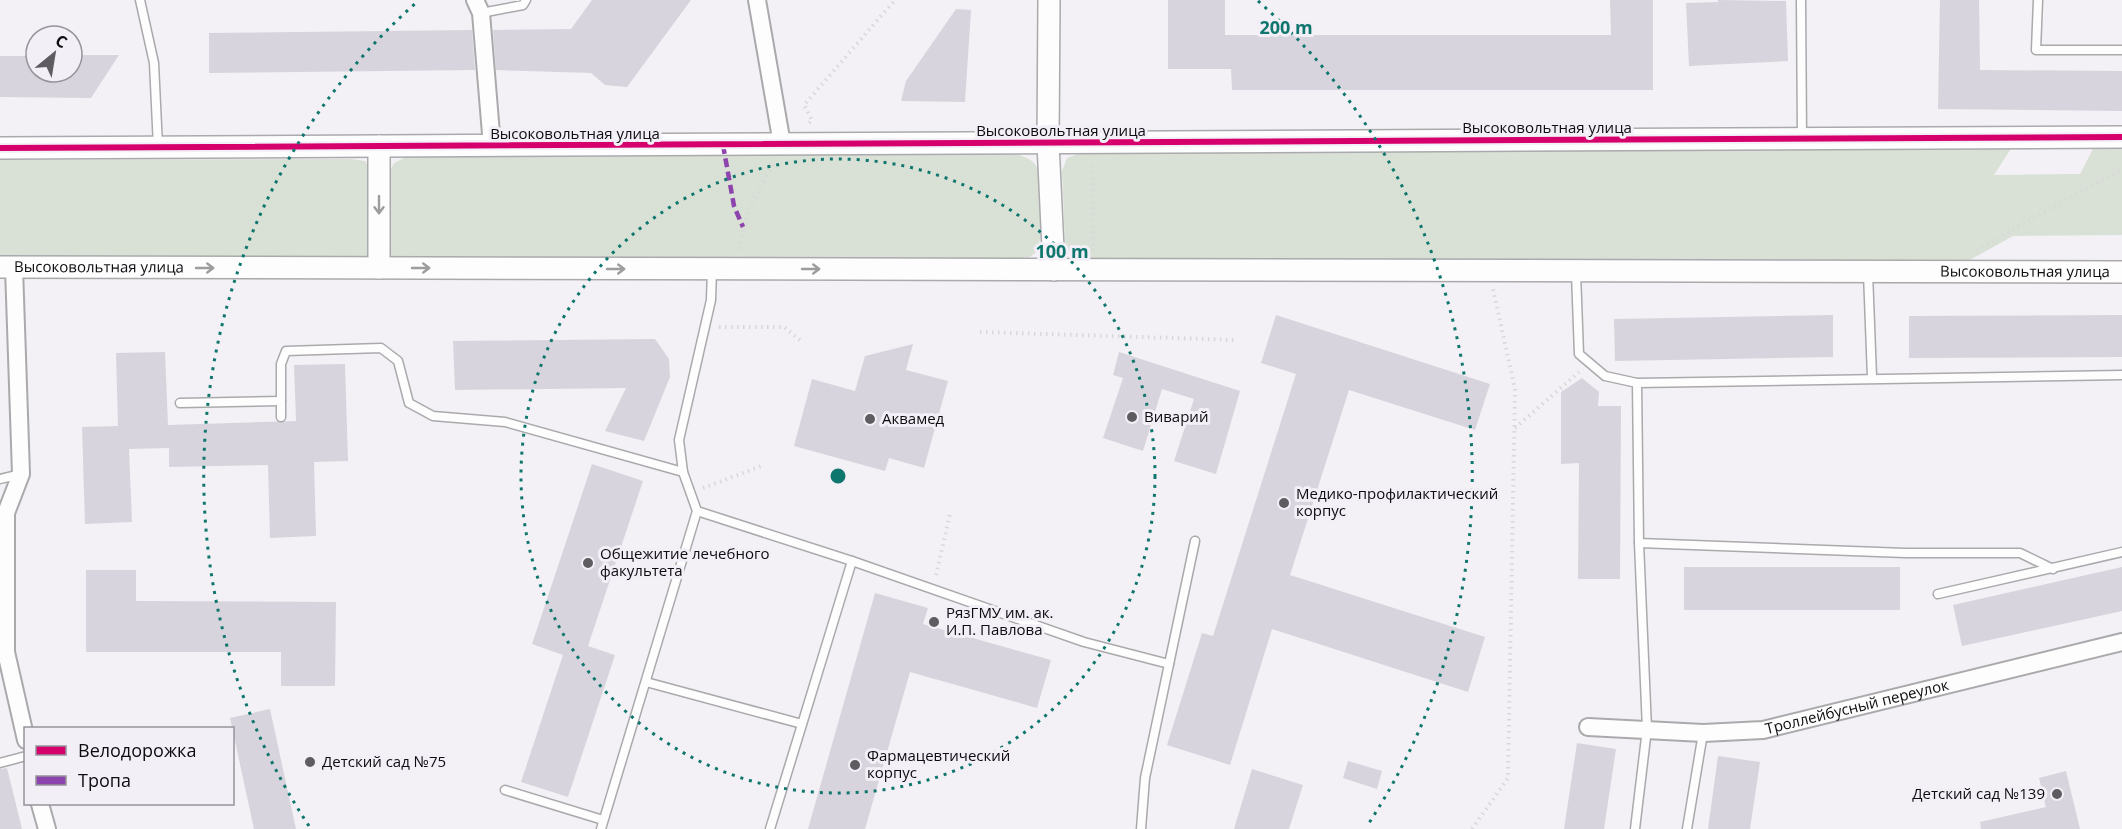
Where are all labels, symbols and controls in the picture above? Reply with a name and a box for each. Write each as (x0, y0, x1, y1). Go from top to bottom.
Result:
text: 200 m (1259, 15, 1313, 39)
north arrow (24, 24, 84, 84)
text: С (52, 29, 71, 53)
street label: Высоковольтная улица (1462, 117, 1632, 137)
street label: Высоковольтная улица (976, 120, 1146, 140)
street label: Высоковольтная улица (490, 123, 660, 143)
one-way arrow (373, 194, 385, 214)
text: 100 m (1035, 239, 1089, 263)
street label: Высоковольтная улица (14, 256, 184, 276)
street label: Высоковольтная улица (1940, 261, 2110, 281)
one-way arrow (195, 262, 215, 274)
one-way arrow (411, 262, 431, 274)
one-way arrow (606, 263, 626, 275)
one-way arrow (801, 263, 821, 275)
place label: Виварий (1144, 406, 1208, 426)
place label: Аквамед (882, 408, 945, 428)
marker: Виварий (1125, 410, 1139, 424)
marker: Аквамед (863, 412, 877, 426)
centre of rings (828, 466, 848, 486)
place label: Медико-профилактический корпус (1296, 483, 1498, 520)
marker: Медико-профилактический корпус (1277, 496, 1291, 510)
place label: Общежитие лечебного факультета (600, 543, 769, 580)
marker: Общежитие лечебного факультета (581, 556, 595, 570)
place label: РязГМУ им. ак. И.П. Павлова (946, 602, 1053, 639)
marker: РязГМУ им. ак. И.П. Павлова (927, 615, 941, 629)
street label: Троллейбусный переулок (1763, 674, 1951, 738)
legend (24, 727, 234, 805)
text: Велодорожка (78, 738, 196, 762)
place label: Фармацевтический корпус (867, 745, 1010, 782)
place label: Детский сад №75 (322, 751, 446, 771)
marker: Детский сад №75 (303, 755, 317, 769)
marker: Фармацевтический корпус (848, 758, 862, 772)
text: Тропа (78, 768, 131, 792)
place label: Детский сад №139 (1912, 783, 2045, 803)
marker: Детский сад №139 (2050, 787, 2064, 801)

